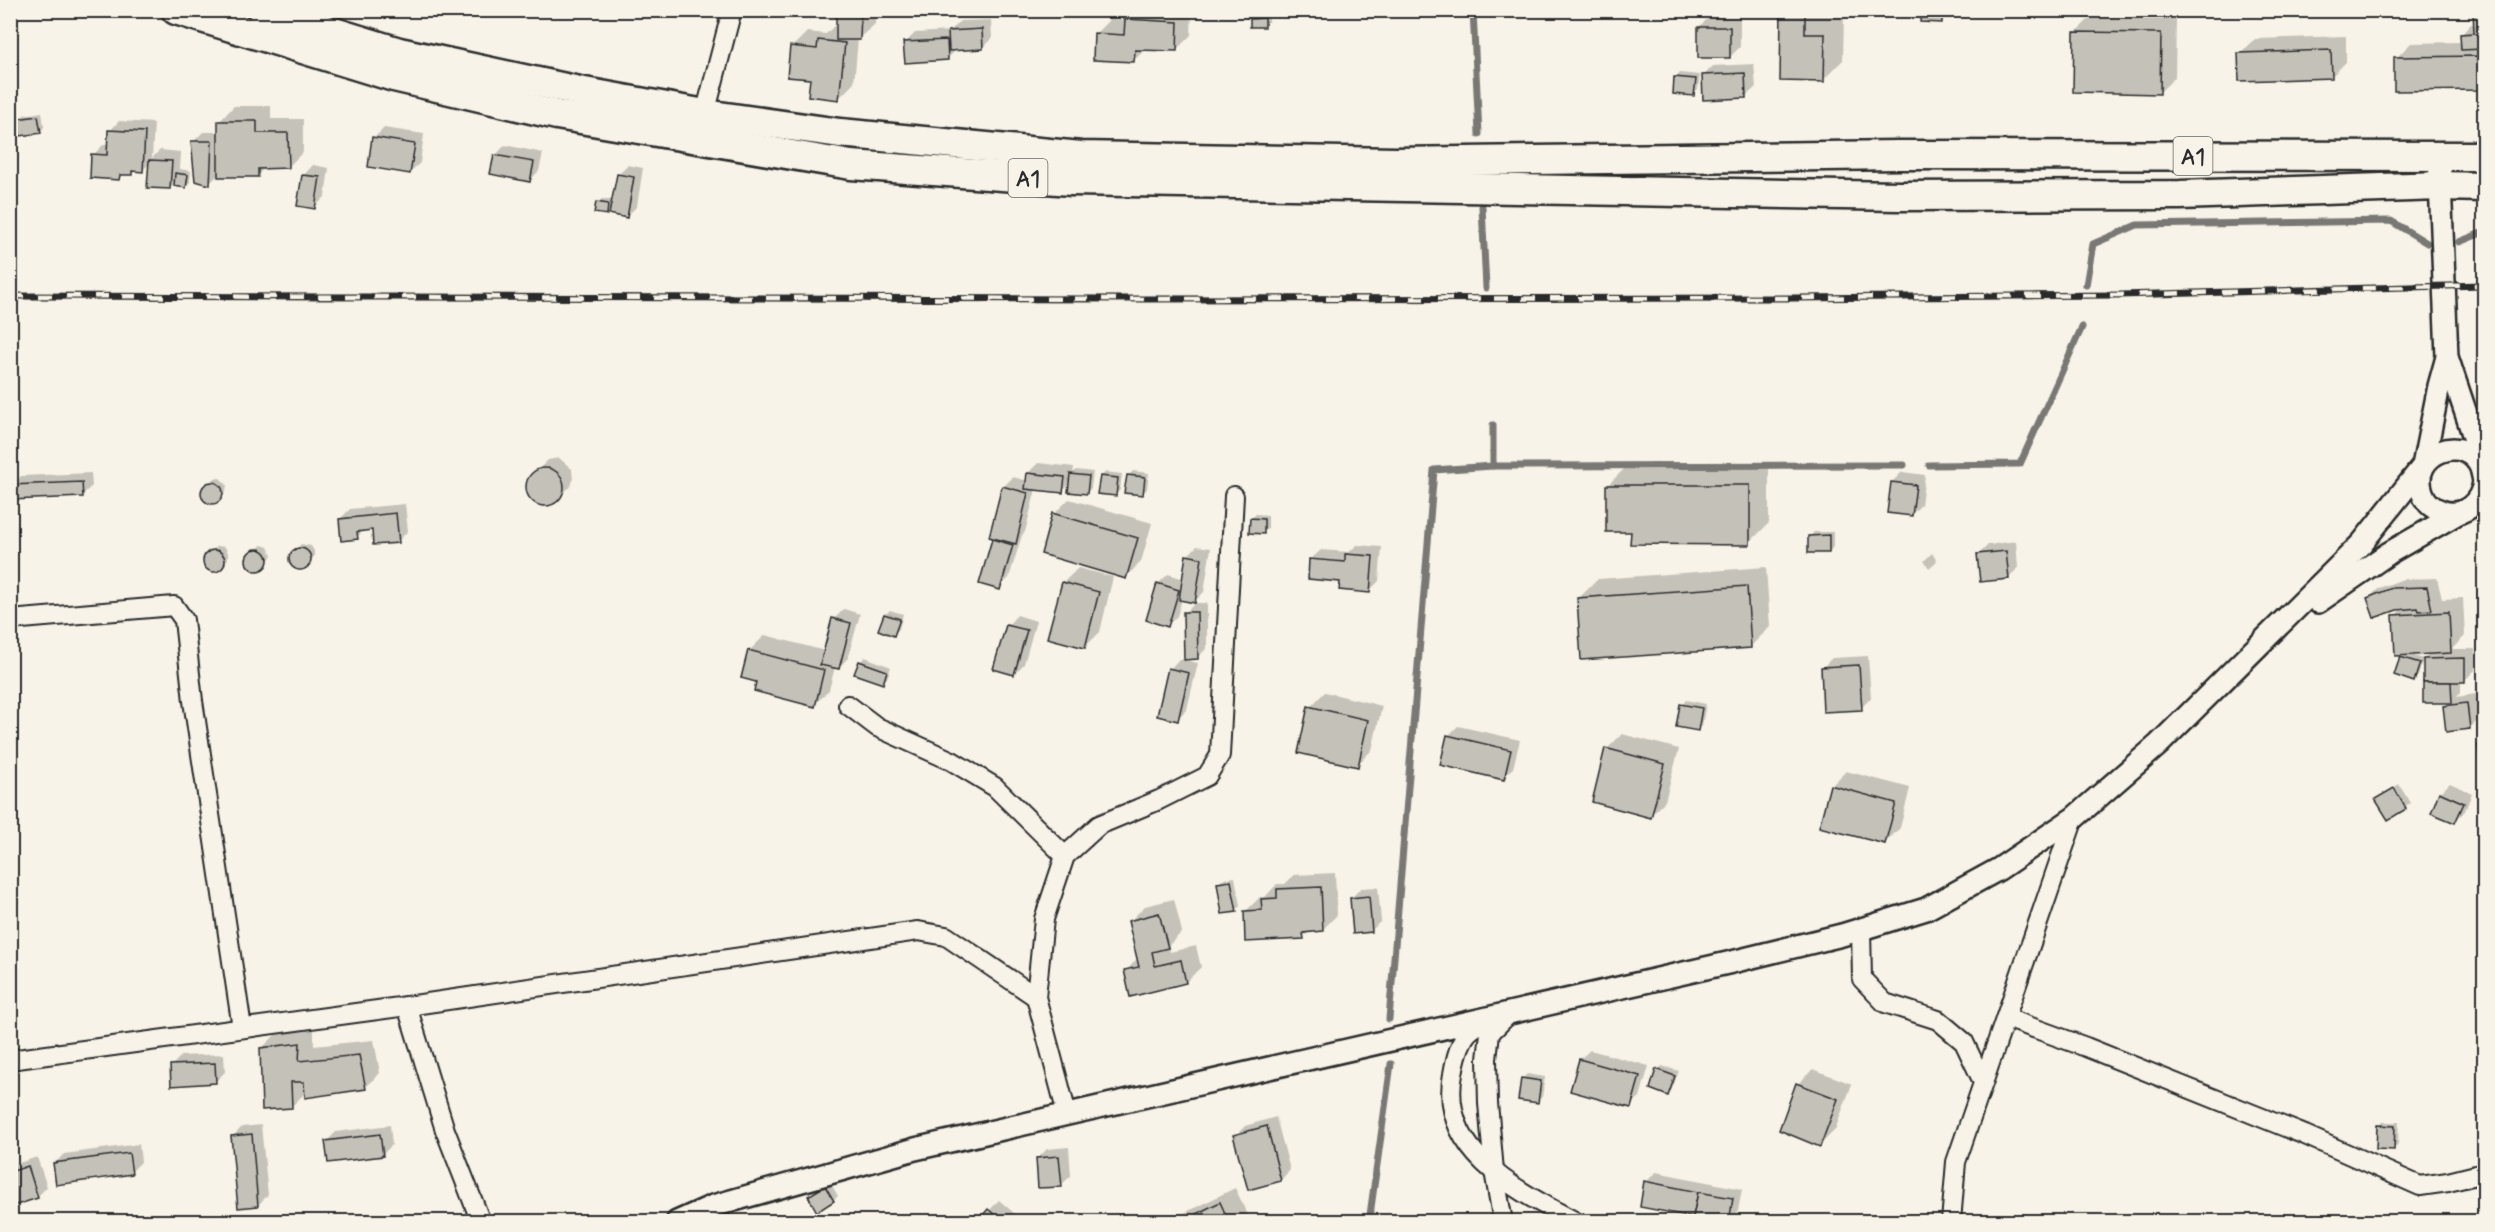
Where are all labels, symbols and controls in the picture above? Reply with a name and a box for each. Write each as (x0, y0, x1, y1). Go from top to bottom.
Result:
road number: A1 (2174, 137, 2212, 175)
road number: A1 (1008, 159, 1048, 197)

